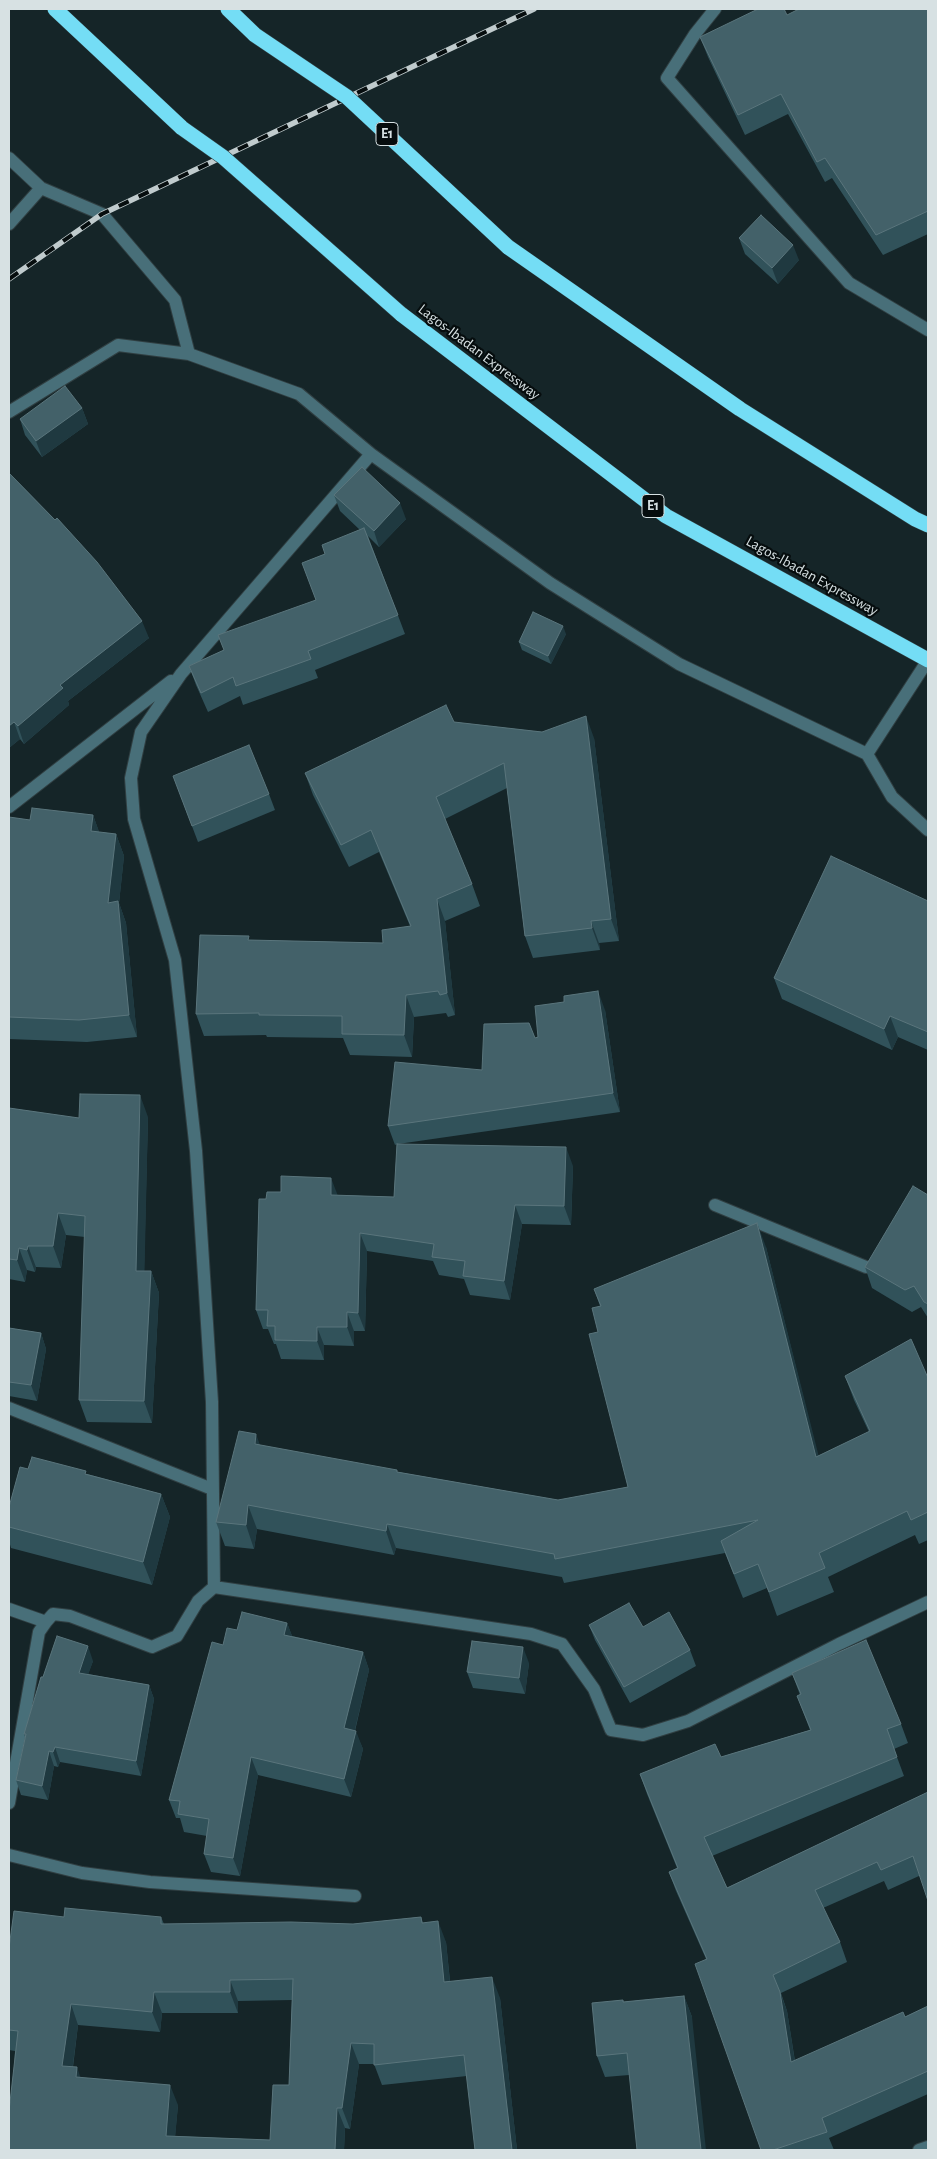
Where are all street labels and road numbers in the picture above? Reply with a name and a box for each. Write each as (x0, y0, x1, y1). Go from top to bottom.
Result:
road number: E1 (376, 122, 398, 146)
street label: Lagos-Ibadan Expressway (414, 300, 544, 404)
road number: E1 (642, 494, 664, 518)
street label: Lagos-Ibadan Expressway (743, 532, 881, 620)

